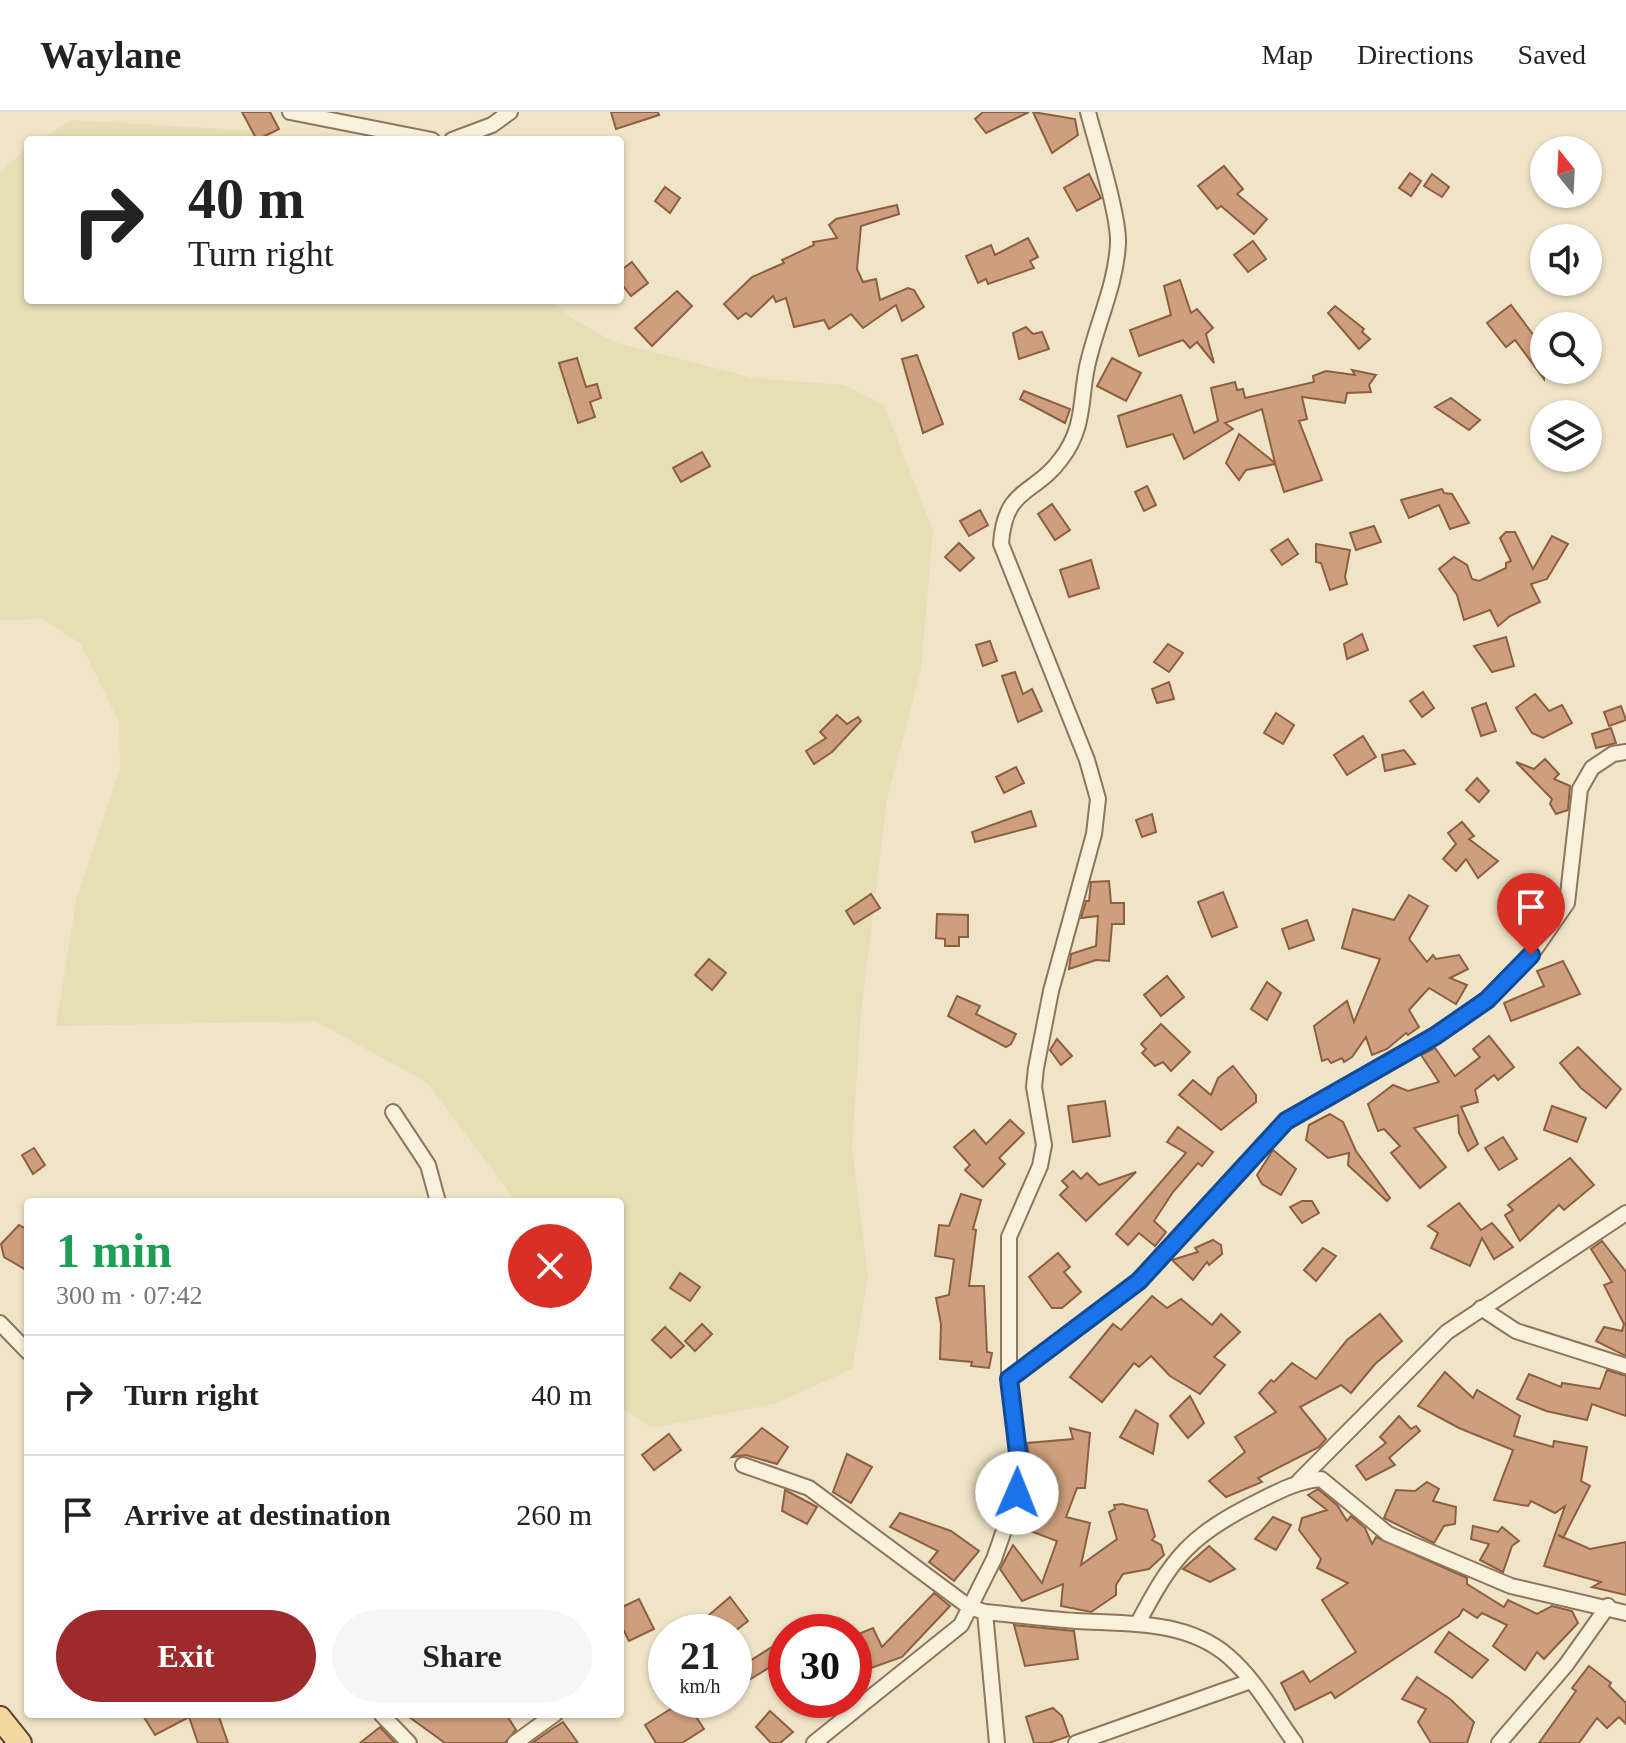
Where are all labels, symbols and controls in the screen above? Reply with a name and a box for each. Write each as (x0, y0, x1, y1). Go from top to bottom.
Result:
text: Waylane (40, 34, 181, 76)
text: Map (1262, 39, 1313, 70)
text: Directions (1357, 39, 1474, 70)
text: Saved (1518, 39, 1586, 70)
north arrow (1530, 136, 1602, 208)
map controls (1530, 136, 1602, 472)
icon: right (56, 168, 160, 272)
text: 40 m (188, 168, 305, 230)
button: sound (1530, 224, 1602, 296)
text: Turn right (188, 234, 334, 274)
button: search (1530, 312, 1602, 384)
button: layers (1530, 400, 1602, 472)
pin (1497, 873, 1565, 955)
icon: arrive (1509, 885, 1553, 929)
text: 1 min (56, 1224, 172, 1277)
button: close (508, 1224, 592, 1308)
text: 300 m · 07:42 (56, 1281, 203, 1310)
icon: right (56, 1373, 100, 1417)
text: Turn right (124, 1378, 259, 1411)
text: 40 m (531, 1378, 592, 1411)
position arrow (975, 1451, 1059, 1535)
icon: arrive (56, 1493, 100, 1537)
text: Arrive at destination (124, 1498, 391, 1531)
text: 260 m (516, 1498, 592, 1531)
button: Exit (56, 1610, 316, 1702)
button: Share (332, 1610, 592, 1702)
speed limit sign: 30 (768, 1614, 872, 1718)
text: 21 (680, 1633, 720, 1678)
text: km/h (679, 1675, 721, 1697)

